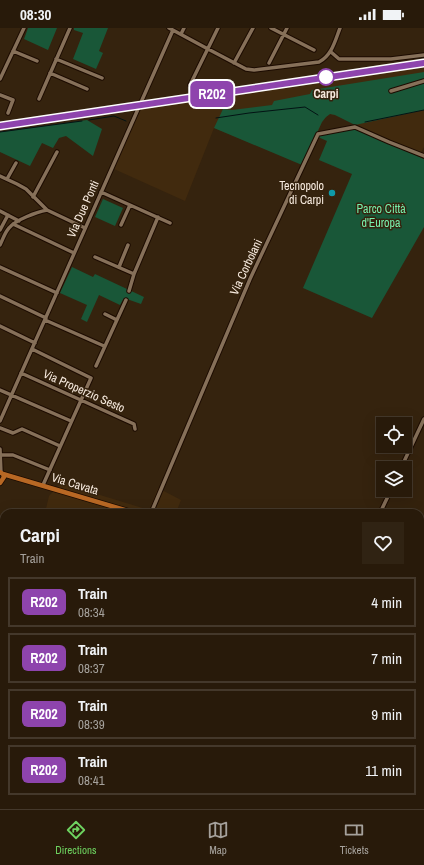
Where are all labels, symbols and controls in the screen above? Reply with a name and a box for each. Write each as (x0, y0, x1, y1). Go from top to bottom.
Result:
text: 08:30 (20, 4, 51, 25)
marker: Carpi (317, 68, 335, 86)
line badge: R202 (184, 81, 240, 107)
text: R202 (198, 85, 226, 103)
place label: Carpi (313, 86, 339, 102)
street label: Via Due Ponti (63, 178, 103, 240)
place label: Tecnopolo di Carpi (279, 178, 324, 208)
marker: Tecnopolo di Carpi (327, 188, 337, 198)
park label: Parco Città d'Europa (356, 201, 406, 231)
street label: Via Corbolani (226, 236, 266, 298)
street label: Via Properzio Sesto (41, 366, 127, 416)
map controls (376, 417, 412, 497)
button: locate (376, 417, 412, 453)
button: layers (376, 461, 412, 497)
street label: Via Cavata (49, 469, 101, 499)
text: Carpi (20, 522, 60, 548)
button: heart (362, 522, 404, 564)
text: Train (20, 550, 45, 567)
text: Train (78, 583, 107, 604)
text: 4 min (371, 592, 402, 613)
text: R202 (30, 593, 58, 611)
text: 08:34 (78, 604, 105, 621)
text: Train (78, 639, 107, 660)
text: 7 min (371, 648, 402, 669)
text: R202 (30, 649, 58, 667)
text: 08:37 (78, 660, 105, 677)
text: Train (78, 695, 107, 716)
text: 9 min (371, 704, 402, 725)
text: R202 (30, 705, 58, 723)
text: 08:39 (78, 716, 105, 733)
text: Train (78, 751, 107, 772)
text: 11 min (365, 760, 402, 781)
text: R202 (30, 761, 58, 779)
text: 08:41 (78, 772, 105, 789)
tab: Directions (55, 819, 96, 857)
tab: Map (207, 819, 229, 857)
tab: Tickets (340, 819, 369, 857)

